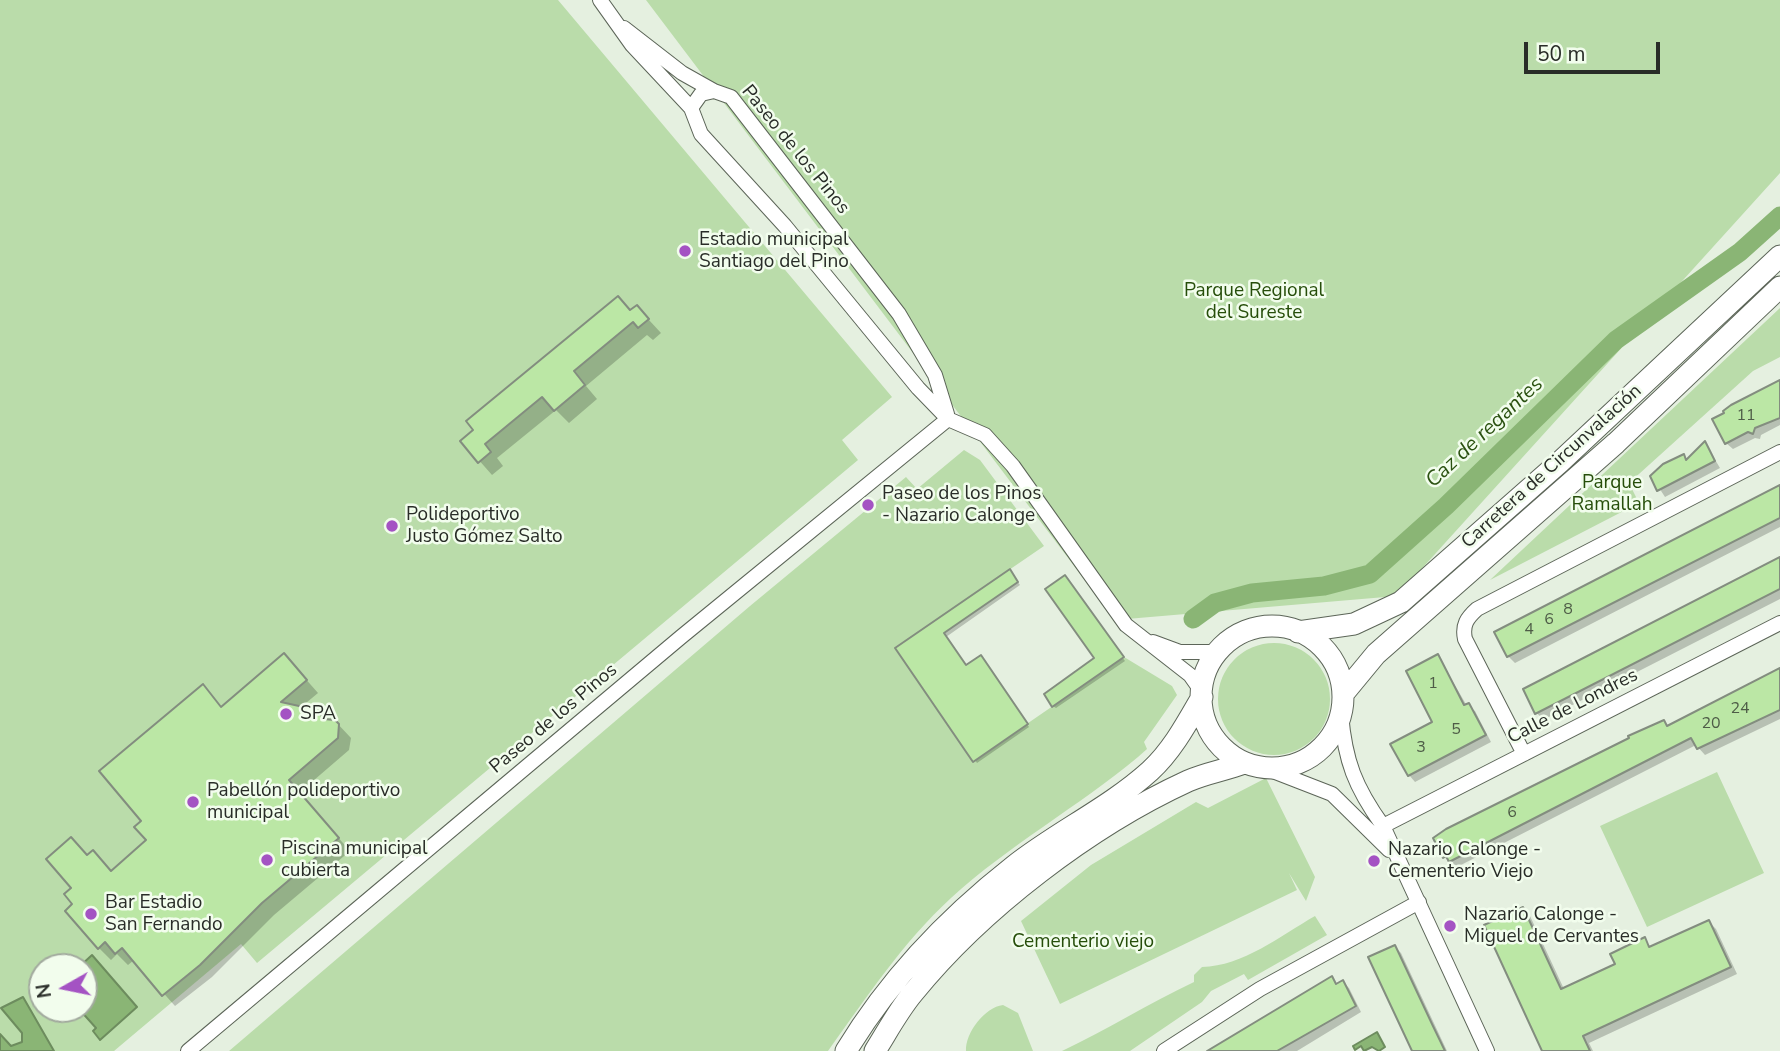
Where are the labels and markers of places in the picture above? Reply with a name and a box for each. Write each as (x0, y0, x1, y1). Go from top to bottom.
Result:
place label: Estadio municipal Santiago del Pino (699, 229, 849, 273)
marker: Estadio municipal Santiago del Pino (677, 243, 693, 259)
place label: Paseo de los Pinos - Nazario Calonge (882, 483, 1041, 527)
marker: Paseo de los Pinos - Nazario Calonge (860, 497, 876, 513)
place label: Polideportivo Justo Gómez Salto (406, 504, 563, 548)
marker: Polideportivo Justo Gómez Salto (384, 518, 400, 534)
place label: SPA (300, 703, 336, 725)
marker: SPA (278, 706, 294, 722)
place label: Pabellón polideportivo municipal (207, 780, 400, 824)
marker: Pabellón polideportivo municipal (185, 794, 201, 810)
place label: Piscina municipal cubierta (281, 838, 428, 882)
place label: Nazario Calonge - Cementerio Viejo (1388, 839, 1541, 883)
marker: Piscina municipal cubierta (259, 852, 275, 868)
marker: Nazario Calonge - Cementerio Viejo (1366, 853, 1382, 869)
place label: Bar Estadio San Fernando (105, 892, 223, 936)
place label: Nazario Calonge - Miguel de Cervantes (1464, 904, 1639, 948)
marker: Bar Estadio San Fernando (83, 906, 99, 922)
marker: Nazario Calonge - Miguel de Cervantes (1442, 918, 1458, 934)

